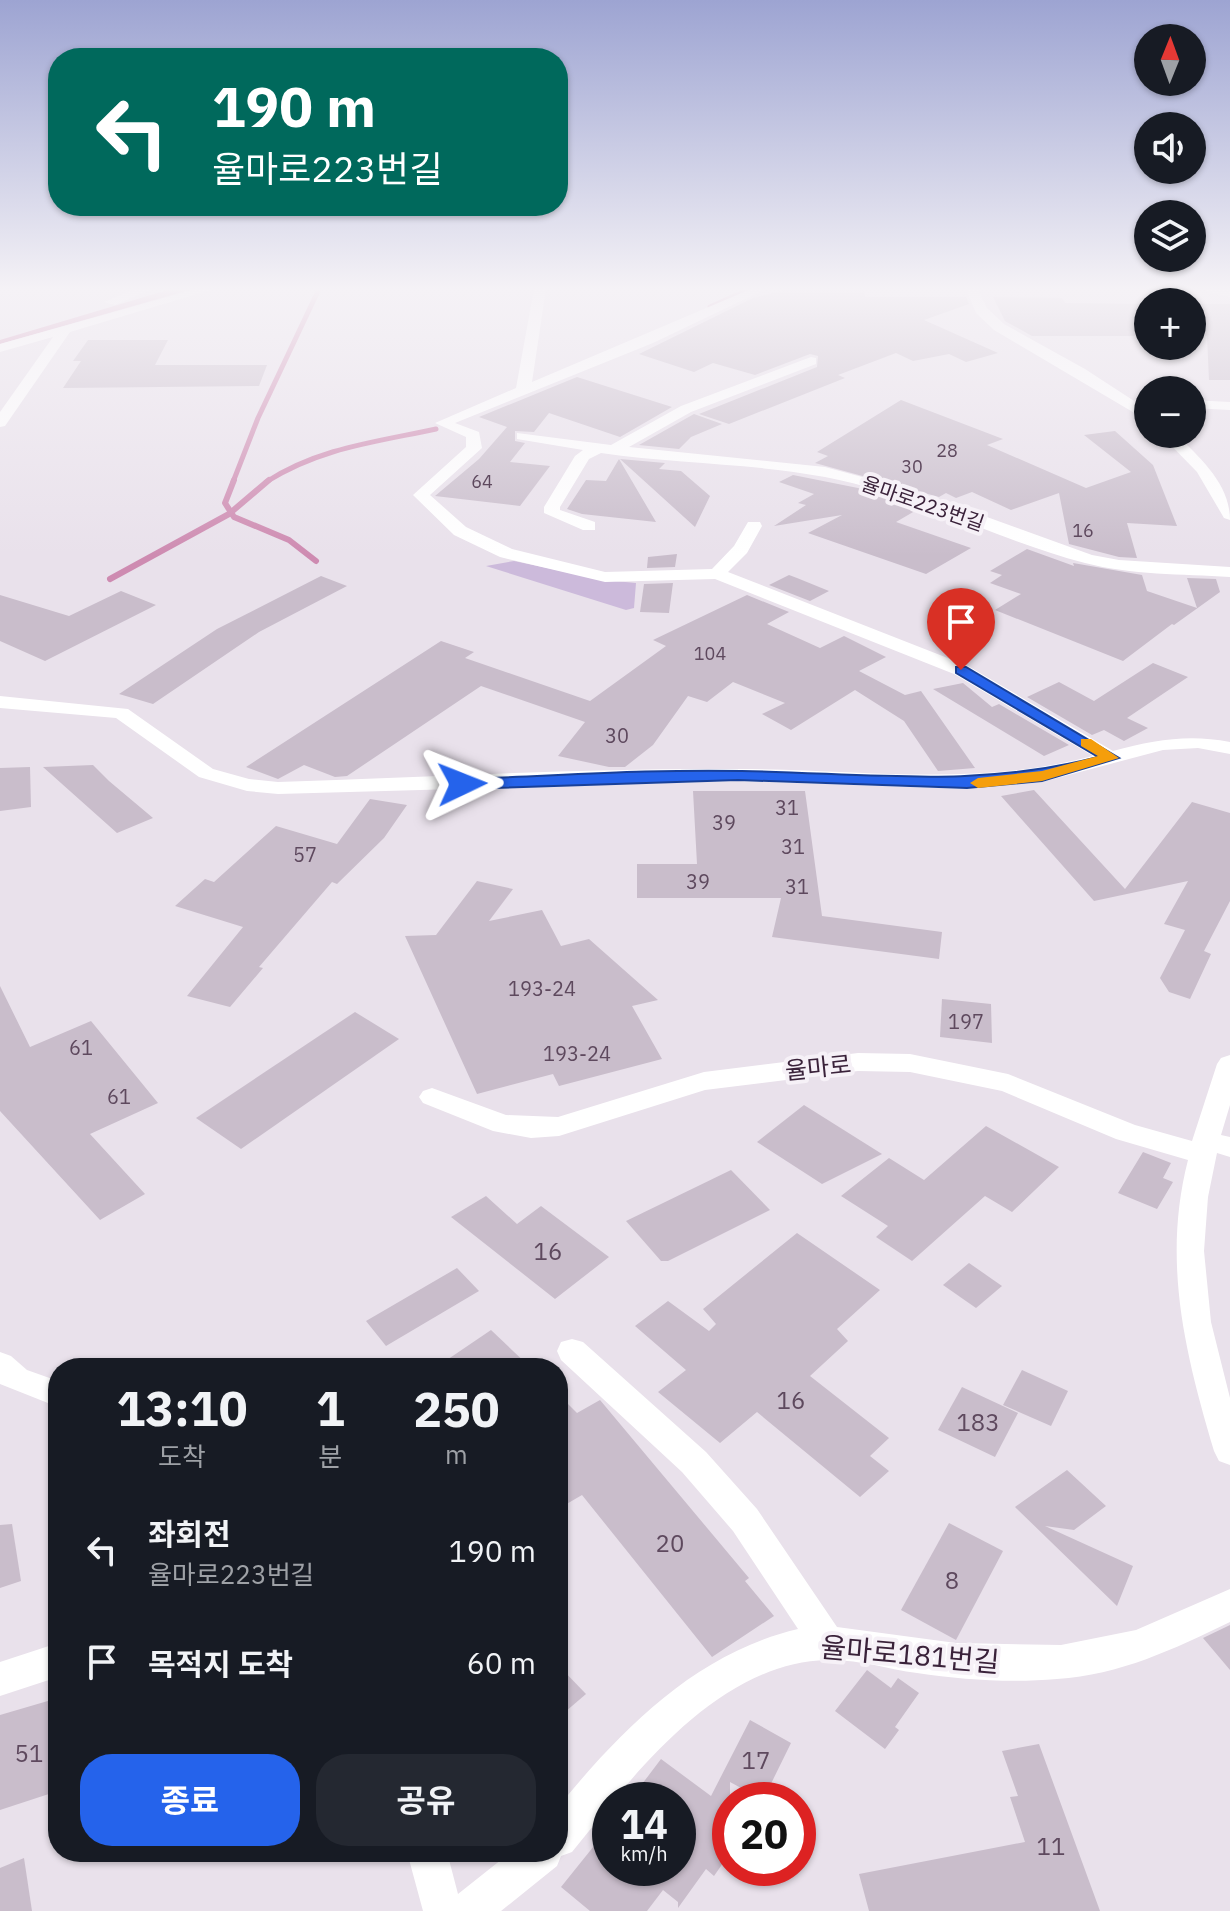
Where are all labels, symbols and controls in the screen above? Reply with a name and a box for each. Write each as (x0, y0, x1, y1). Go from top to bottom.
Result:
north arrow (1134, 24, 1206, 96)
map controls (1134, 24, 1206, 448)
text: 190 m (212, 70, 376, 142)
icon: left (80, 80, 184, 184)
button: sound (1134, 112, 1206, 184)
text: 율마로223번길 (212, 145, 442, 192)
button: layers (1134, 200, 1206, 272)
button: + (1134, 288, 1206, 360)
button: − (1134, 376, 1206, 448)
house number: 28 (936, 439, 958, 462)
house number: 30 (901, 455, 923, 478)
street label: 율마로223번길 (858, 469, 988, 537)
house number: 64 (471, 470, 493, 493)
house number: 16 (1072, 519, 1094, 542)
pin (927, 588, 995, 670)
icon: arrive (939, 600, 983, 644)
house number: 104 (694, 642, 726, 665)
house number: 30 (605, 722, 629, 749)
position arrow (420, 742, 504, 826)
house number: 31 (775, 794, 799, 821)
house number: 39 (712, 809, 736, 836)
house number: 31 (781, 833, 805, 860)
house number: 57 (293, 841, 317, 868)
house number: 39 (686, 868, 710, 895)
house number: 31 (785, 873, 809, 900)
house number: 193-24 (508, 975, 576, 1002)
house number: 197 (948, 1008, 984, 1035)
house number: 61 (69, 1034, 93, 1061)
house number: 193-24 (543, 1040, 611, 1067)
street label: 율마로 (783, 1048, 853, 1086)
house number: 61 (107, 1083, 131, 1110)
house number: 16 (534, 1235, 562, 1267)
text: 13:10 (116, 1377, 247, 1439)
text: 1 (316, 1377, 345, 1439)
text: 250 (413, 1378, 500, 1440)
house number: 16 (777, 1384, 805, 1416)
house number: 183 (956, 1406, 1000, 1438)
text: m (445, 1437, 468, 1471)
text: 도착 (158, 1439, 206, 1473)
text: 분 (318, 1439, 342, 1473)
text: 좌회전 (148, 1514, 231, 1553)
house number: 20 (656, 1527, 684, 1559)
icon: left (80, 1528, 124, 1572)
text: 190 m (449, 1531, 536, 1570)
text: 율마로223번길 (148, 1557, 314, 1591)
house number: 8 (945, 1564, 959, 1596)
street label: 율마로181번길 (819, 1628, 1001, 1680)
icon: arrive (80, 1640, 124, 1684)
text: 60 m (467, 1643, 536, 1682)
text: 목적지 도착 (148, 1644, 293, 1683)
house number: 51 (15, 1737, 43, 1769)
house number: 17 (742, 1744, 770, 1776)
button: 종료 (80, 1754, 300, 1846)
button: 공유 (316, 1754, 536, 1846)
speed limit sign: 20 (712, 1782, 816, 1886)
text: 14 (620, 1798, 668, 1850)
house number: 11 (1037, 1830, 1065, 1862)
text: km/h (620, 1840, 668, 1867)

